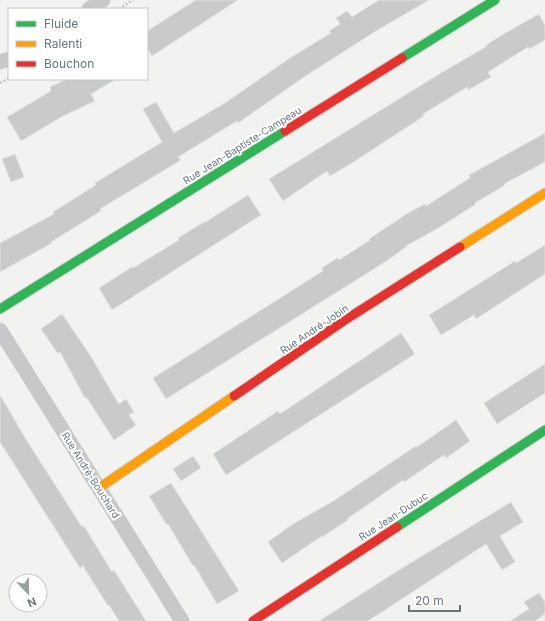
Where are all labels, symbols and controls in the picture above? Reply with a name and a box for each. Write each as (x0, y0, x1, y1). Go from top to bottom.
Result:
legend (8, 8, 148, 80)
text: Fluide (44, 16, 78, 31)
text: Ralenti (44, 36, 82, 51)
text: Bouchon (44, 56, 94, 71)
street label: Rue Jean-Baptiste-Campeau (181, 104, 303, 186)
street label: Rue André-Jobin (278, 302, 350, 356)
street label: Rue André-Bouchard (60, 430, 122, 520)
street label: Rue Jean-Dubuc (356, 489, 430, 543)
north arrow (8, 573, 48, 613)
scale bar (409, 587, 460, 613)
text: 20 m (415, 593, 444, 608)
text: N (25, 594, 38, 610)

